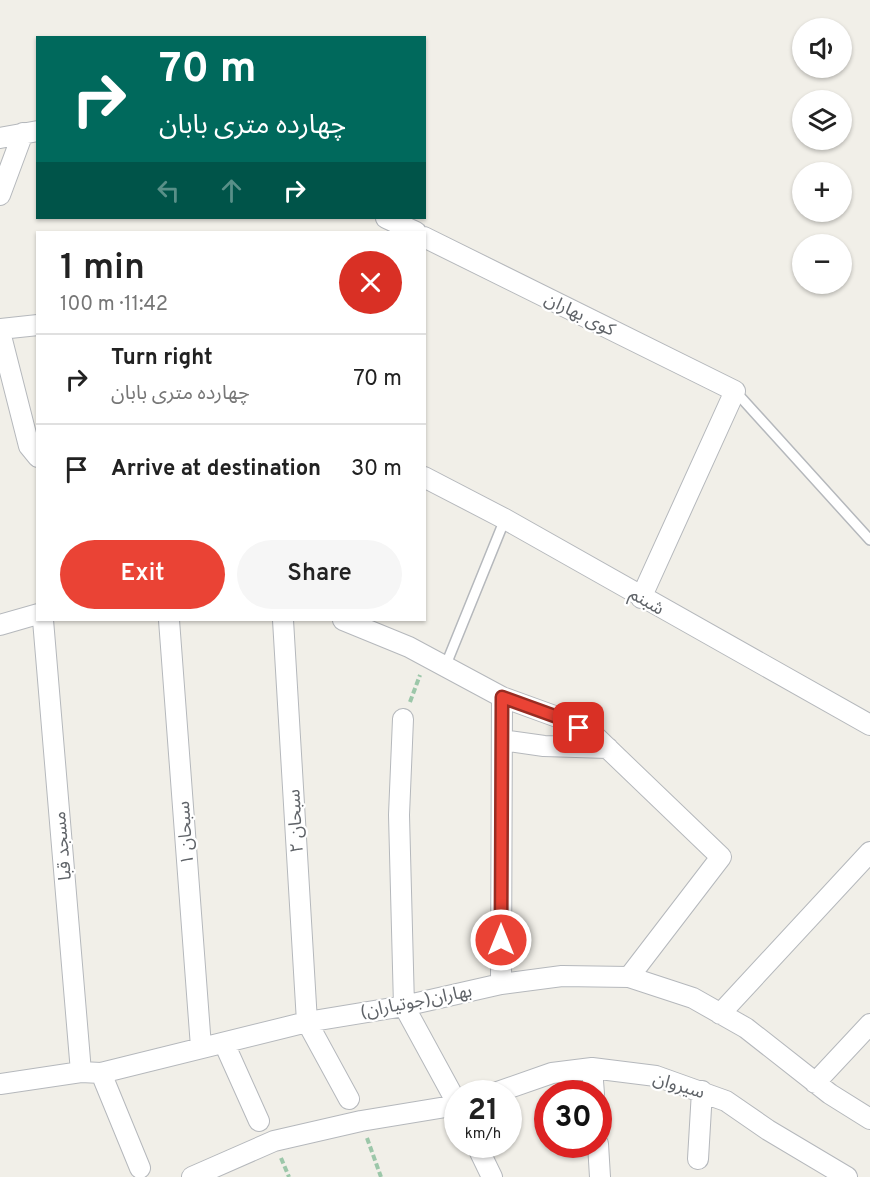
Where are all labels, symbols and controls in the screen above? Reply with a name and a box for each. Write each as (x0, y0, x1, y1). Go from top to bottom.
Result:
map controls (792, 18, 852, 294)
button: sound (792, 18, 852, 78)
text: 70 m (159, 44, 257, 97)
icon: right (60, 60, 138, 138)
button: layers (792, 90, 852, 150)
text: چهارده متری بابان (159, 109, 346, 143)
button: + (792, 162, 852, 222)
icon: left (152, 174, 185, 207)
icon: ahead (215, 174, 248, 207)
icon: right (278, 174, 311, 207)
button: − (792, 234, 852, 294)
text: 1 min (60, 246, 145, 292)
button: close (339, 251, 402, 314)
street label: کوی بهاران (540, 288, 619, 343)
text: 100 m · 11:42 (60, 292, 168, 318)
text: Turn right (111, 345, 213, 372)
icon: right (60, 363, 93, 396)
text: 70 m (353, 366, 402, 393)
text: چهارده متری بابان (111, 381, 250, 407)
icon: arrive (60, 453, 93, 486)
text: Arrive at destination (111, 456, 321, 483)
text: 30 m (351, 456, 402, 483)
button: Exit (60, 540, 225, 609)
button: Share (237, 540, 402, 609)
street label: شبنم (625, 583, 668, 621)
pin (553, 702, 604, 753)
icon: arrive (562, 711, 595, 744)
street label: سبحان ۲ (283, 788, 310, 853)
street label: سبحان ۱ (173, 800, 200, 866)
street label: مسجد قبا (49, 810, 78, 881)
position arrow (469, 908, 533, 972)
street label: بهاران(جوتیاران) (358, 980, 474, 1025)
street label: سیروان (650, 1068, 707, 1105)
speed limit sign: 30 (534, 1080, 612, 1158)
text: 21 (468, 1093, 498, 1130)
text: km/h (465, 1125, 501, 1144)

